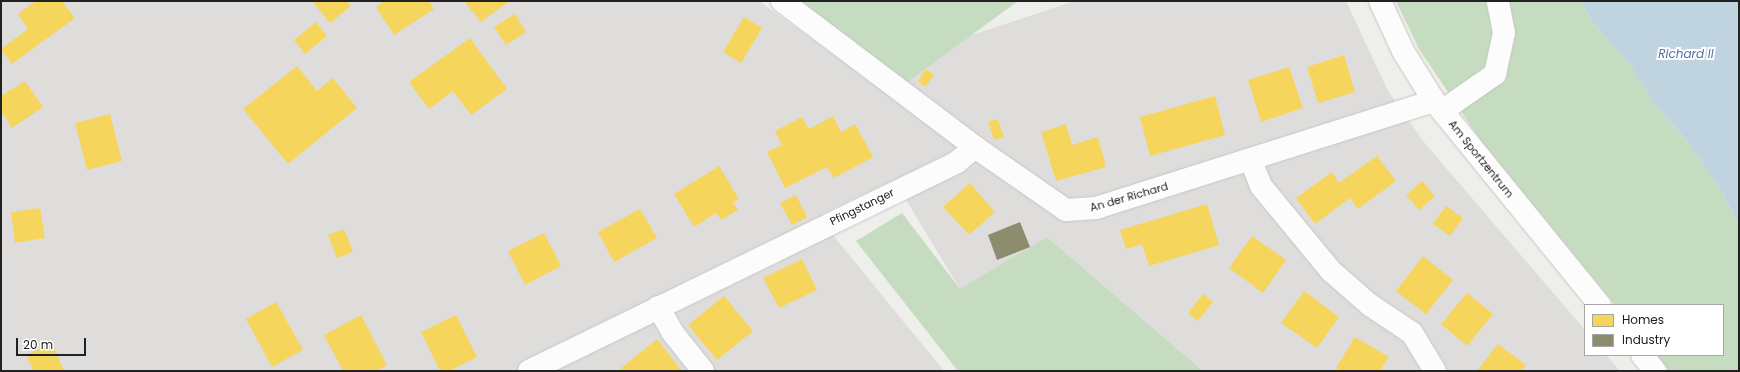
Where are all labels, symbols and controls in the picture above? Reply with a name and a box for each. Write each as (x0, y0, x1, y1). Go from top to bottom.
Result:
water label: Richard II (1658, 47, 1714, 61)
street label: Am Sportzentrum (1446, 118, 1516, 200)
street label: An der Richard (1088, 180, 1170, 214)
street label: Pfingstanger (828, 186, 896, 228)
legend (1584, 304, 1724, 356)
text: Homes (1622, 311, 1664, 328)
scale bar (18, 330, 88, 356)
text: Industry (1622, 331, 1670, 348)
text: 20 m (23, 336, 53, 353)

